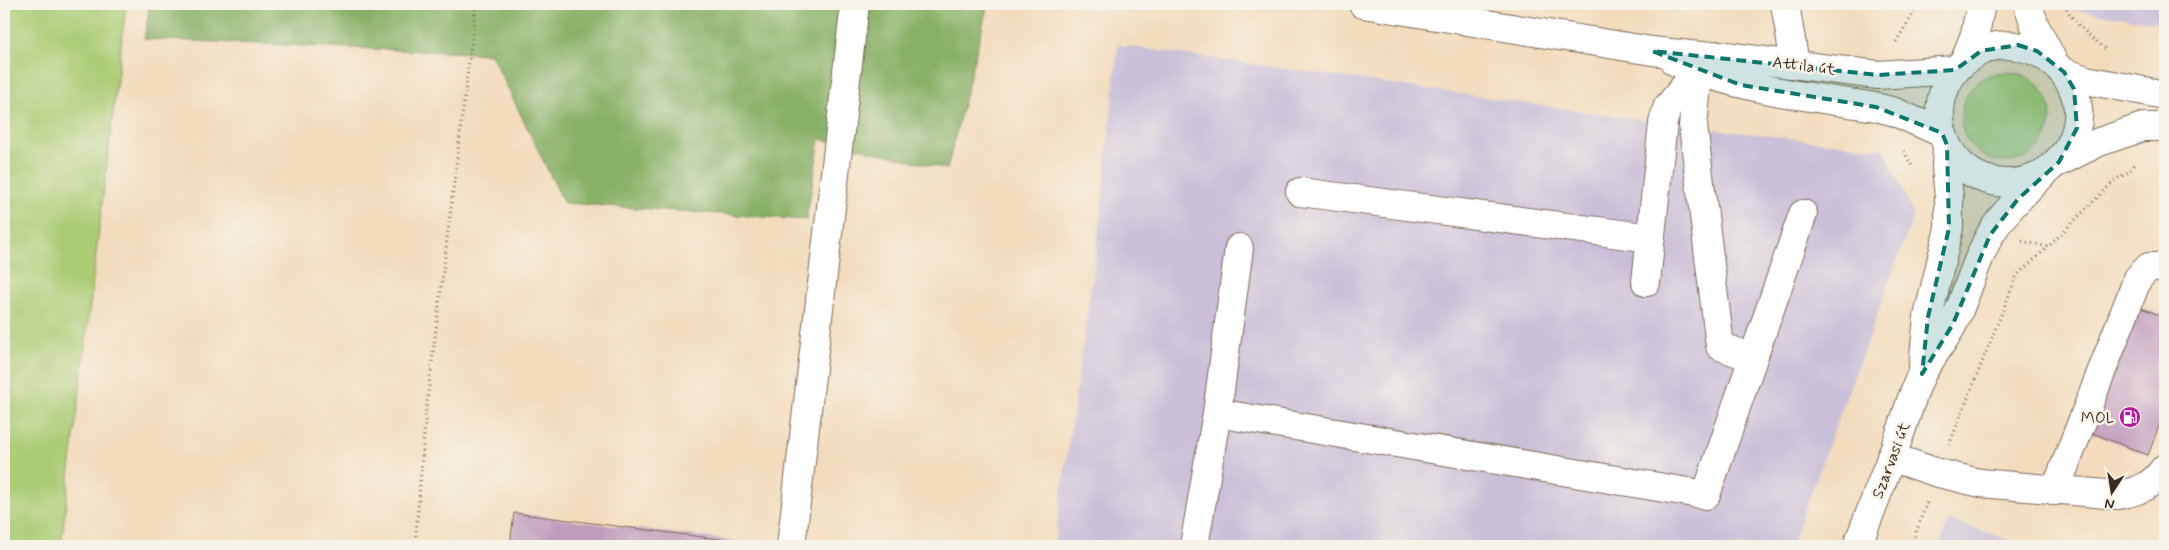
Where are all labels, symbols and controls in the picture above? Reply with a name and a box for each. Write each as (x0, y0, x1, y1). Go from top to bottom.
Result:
street label: Attila út (1771, 52, 1837, 81)
fuel station icon: MOL (2118, 405, 2142, 429)
place label: MOL (2081, 408, 2114, 429)
street label: Szarvasi út (1867, 419, 1916, 502)
north arrow (2086, 468, 2136, 518)
text: N (2103, 494, 2116, 514)

